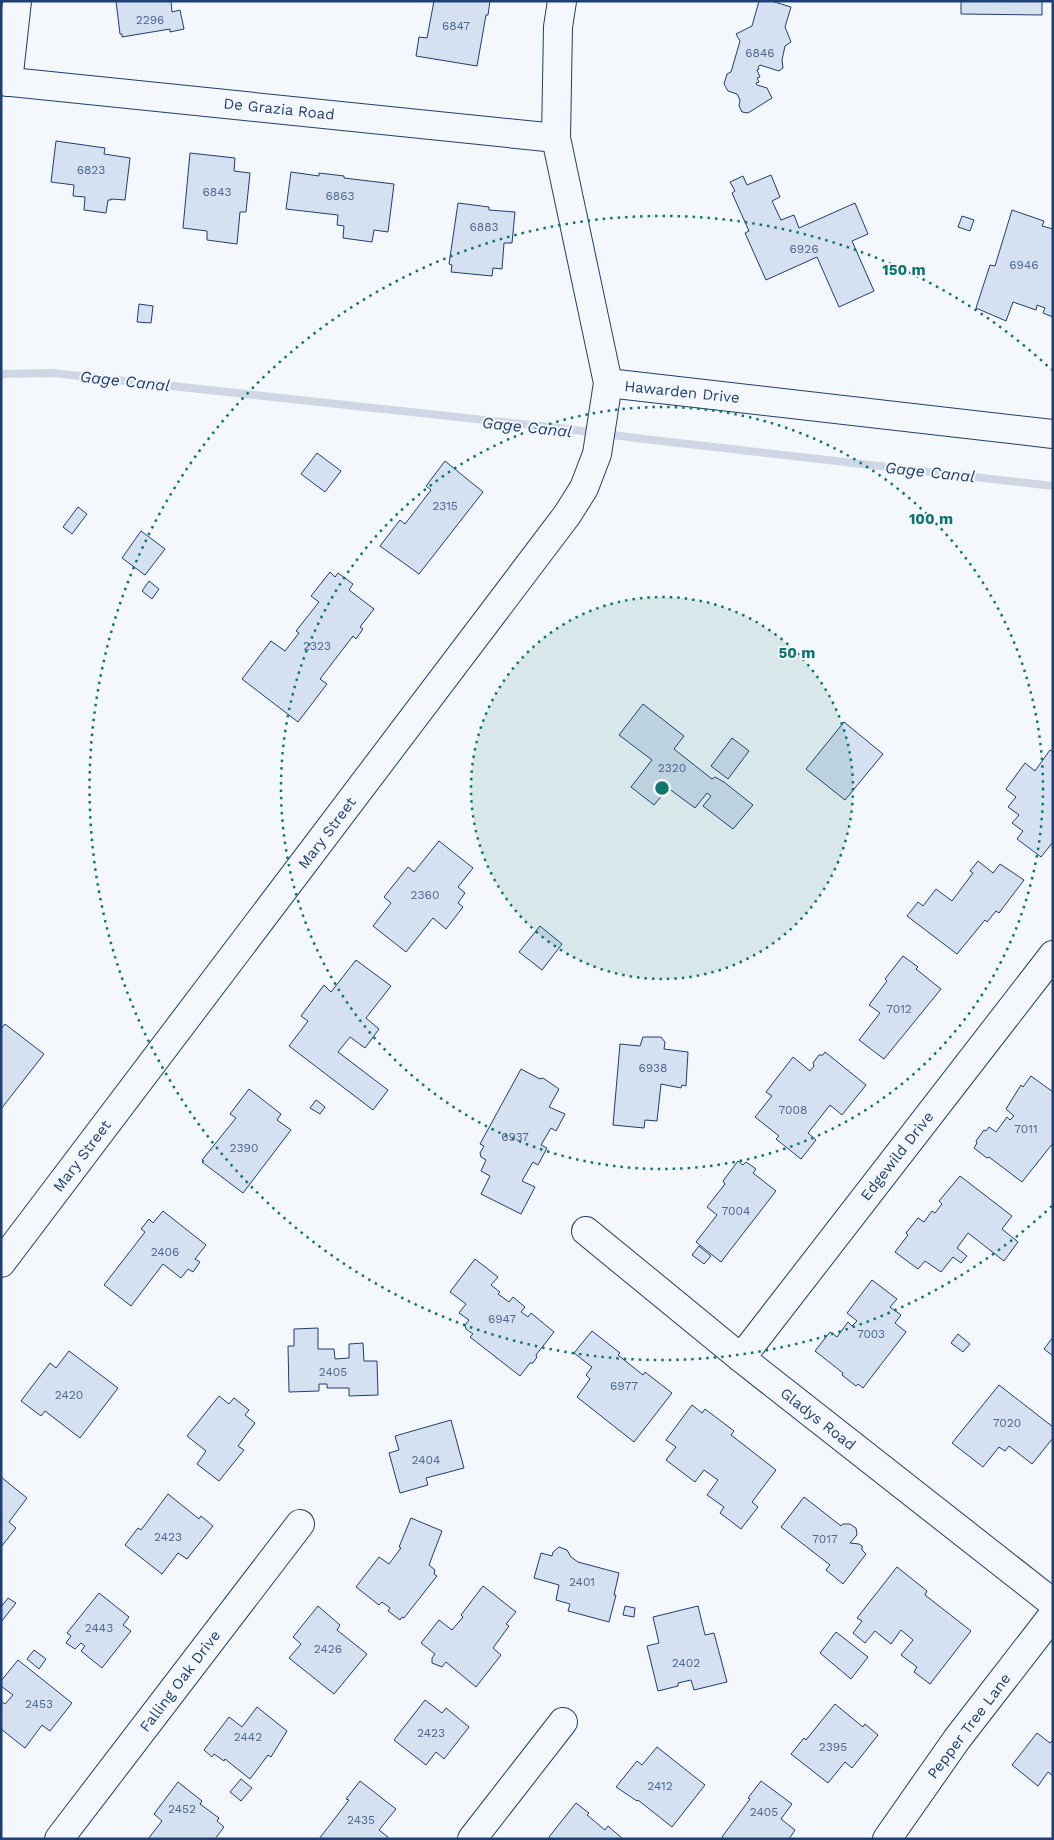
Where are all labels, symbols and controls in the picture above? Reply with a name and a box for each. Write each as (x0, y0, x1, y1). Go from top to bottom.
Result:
house number: 2296 (136, 13, 164, 27)
house number: 6847 (442, 19, 470, 33)
house number: 6846 (745, 46, 775, 60)
street label: De Grazia Road (222, 94, 336, 124)
house number: 6823 (77, 163, 105, 177)
house number: 6843 (202, 185, 232, 199)
house number: 6863 (326, 189, 354, 203)
house number: 6883 (470, 220, 498, 234)
house number: 6926 (790, 242, 819, 256)
house number: 6946 (1009, 258, 1039, 272)
text: 150 m (882, 261, 926, 279)
water label: Gage Canal (79, 367, 171, 395)
street label: Hawarden Drive (623, 377, 741, 407)
water label: Gage Canal (481, 413, 573, 441)
water label: Gage Canal (884, 458, 976, 486)
house number: 2315 (432, 499, 458, 513)
text: 100 m (909, 510, 953, 528)
house number: 2323 (303, 639, 331, 653)
text: 50 m (779, 644, 815, 662)
house number: 2320 (658, 761, 686, 775)
centre of rings (653, 779, 671, 797)
street label: Mary Street (294, 793, 360, 872)
house number: 2360 (411, 888, 439, 902)
house number: 7012 (886, 1002, 912, 1016)
house number: 6938 (639, 1061, 667, 1075)
house number: 7008 (779, 1103, 807, 1117)
street label: Edgewild Drive (857, 1108, 937, 1204)
street label: Mary Street (49, 1116, 115, 1195)
house number: 7011 (1014, 1122, 1038, 1136)
house number: 6937 (501, 1130, 529, 1144)
house number: 2390 (230, 1141, 258, 1155)
house number: 7004 (722, 1204, 750, 1218)
house number: 2406 (151, 1245, 179, 1259)
house number: 6947 (488, 1312, 516, 1326)
house number: 7003 (857, 1327, 885, 1341)
house number: 2405 (319, 1365, 347, 1379)
house number: 6977 (610, 1379, 638, 1393)
street label: Gladys Road (777, 1384, 859, 1454)
house number: 2420 (55, 1388, 83, 1402)
house number: 7020 (993, 1416, 1021, 1430)
house number: 2404 (412, 1453, 440, 1467)
house number: 2423 (154, 1530, 182, 1544)
house number: 7017 (812, 1532, 838, 1546)
house number: 2401 (569, 1575, 595, 1589)
house number: 2443 (85, 1621, 113, 1635)
street label: Falling Oak Drive (136, 1627, 224, 1735)
house number: 2426 (314, 1642, 342, 1656)
house number: 2402 (672, 1656, 700, 1670)
street label: Pepper Tree Lane (923, 1670, 1015, 1782)
house number: 2453 (25, 1697, 53, 1711)
house number: 2423 (417, 1726, 445, 1740)
house number: 2442 (234, 1730, 262, 1744)
house number: 2395 (819, 1740, 847, 1754)
house number: 2412 (647, 1779, 673, 1793)
house number: 2452 (168, 1802, 196, 1816)
house number: 2405 (750, 1805, 778, 1819)
house number: 2435 (347, 1813, 375, 1827)

